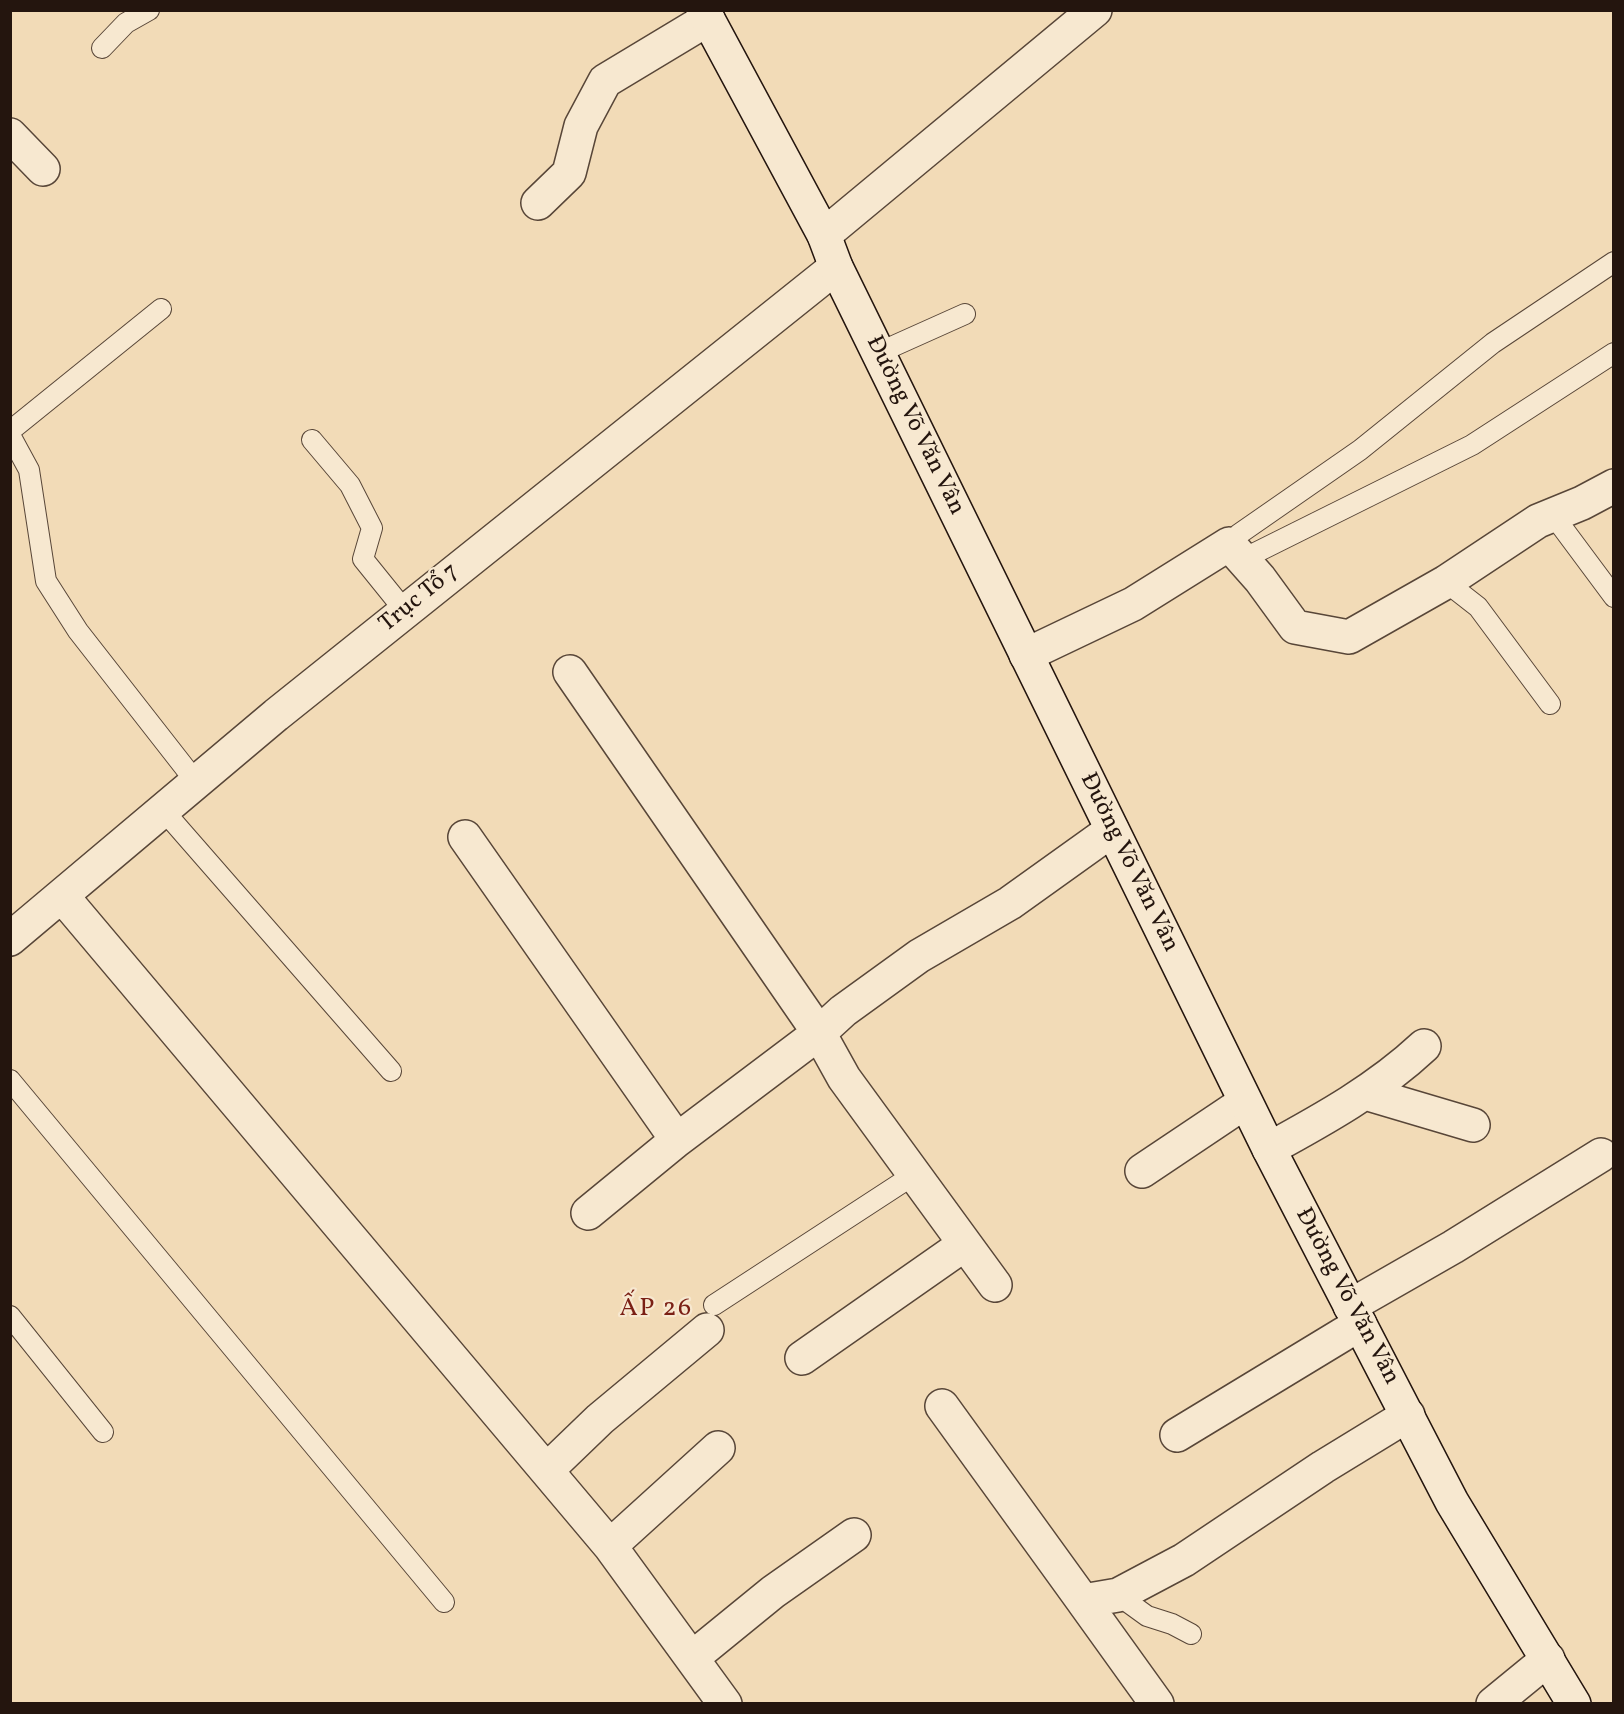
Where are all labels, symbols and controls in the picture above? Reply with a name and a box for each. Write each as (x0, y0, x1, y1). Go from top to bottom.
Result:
street label: Đường Võ Văn Vân (858, 332, 970, 520)
street label: Trục Tổ 7 (375, 558, 465, 640)
street label: Đường Võ Văn Vân (1072, 769, 1184, 957)
street label: Đường Võ Văn Vân (1287, 1204, 1405, 1390)
district label: ẤP 26 (619, 1294, 693, 1326)

